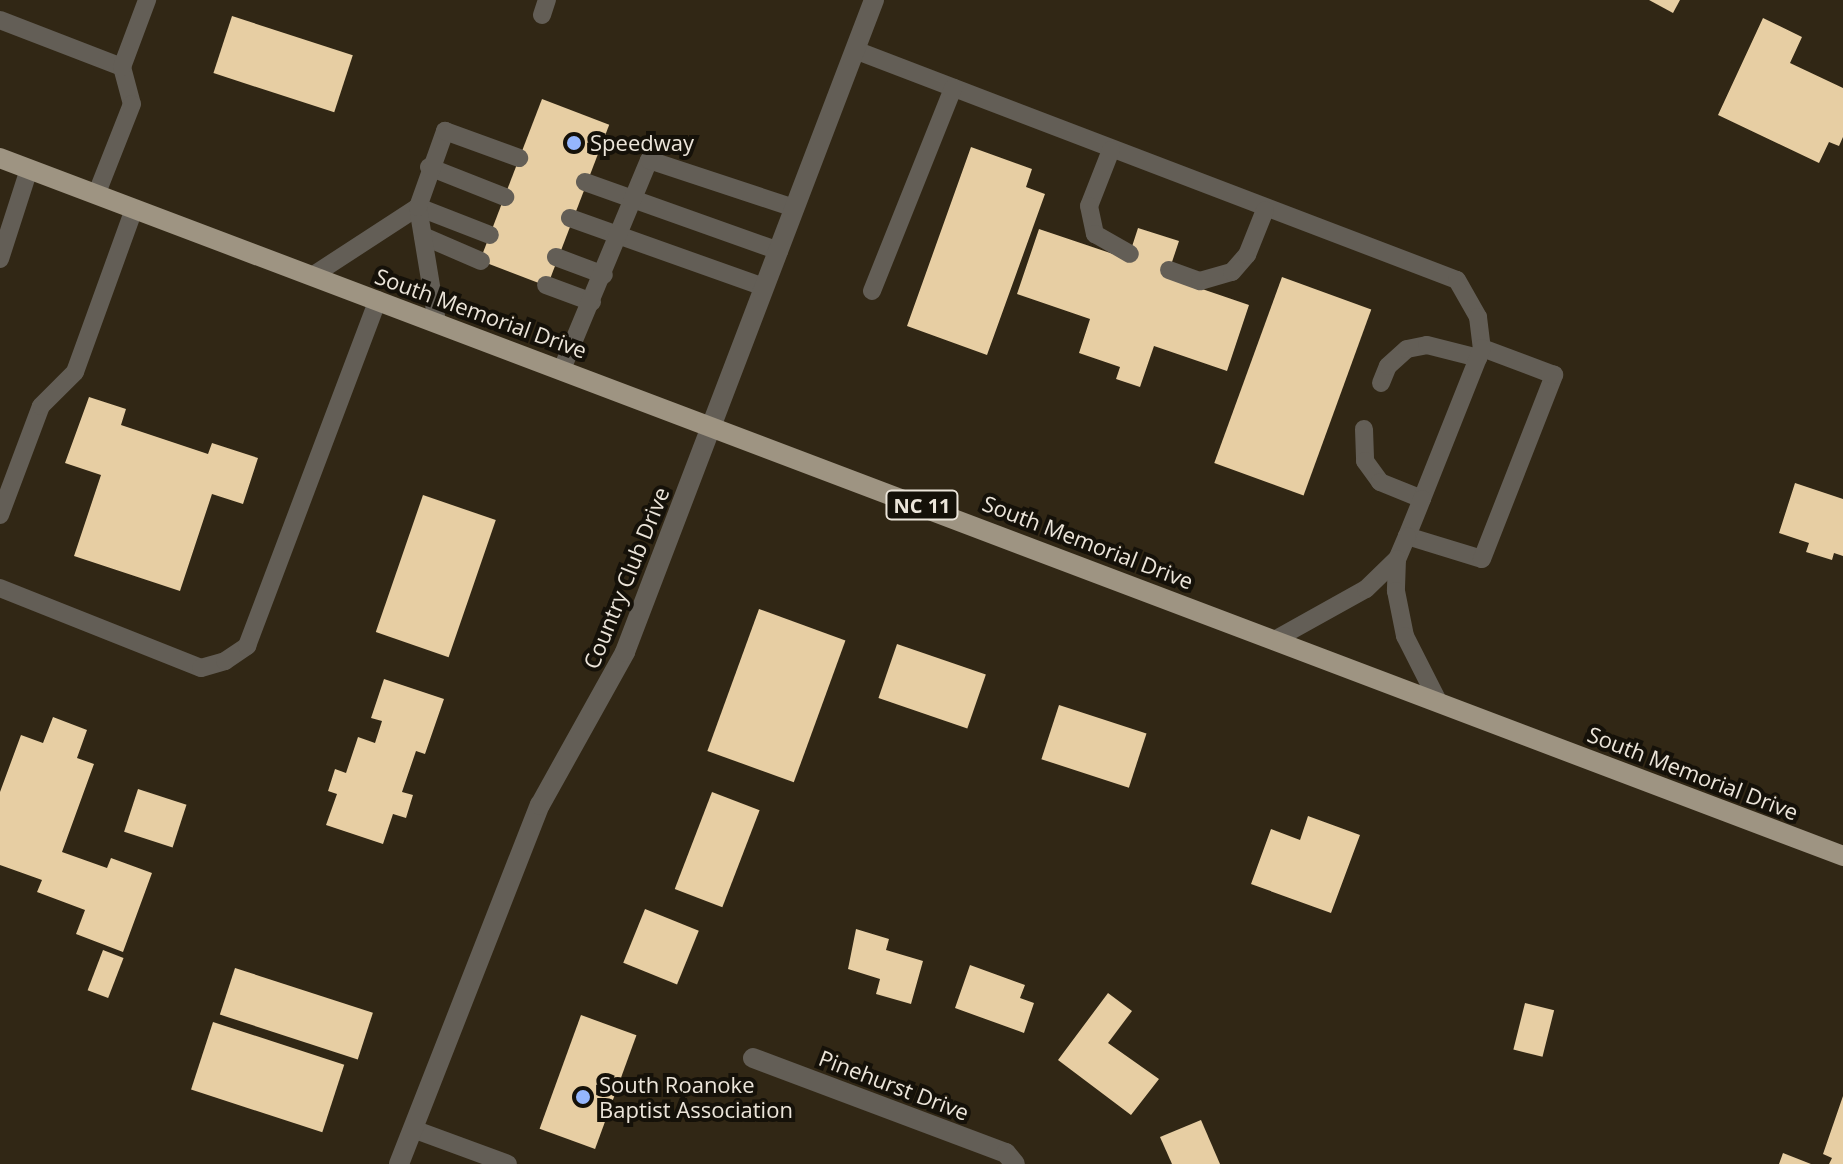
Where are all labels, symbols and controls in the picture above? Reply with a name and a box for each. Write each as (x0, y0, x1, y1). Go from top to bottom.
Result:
place label: Speedway (590, 130, 694, 156)
marker: Speedway (565, 134, 583, 152)
street label: South Memorial Drive (371, 262, 591, 364)
street label: Country Club Drive (578, 483, 674, 673)
road number: NC 11 (884, 489, 960, 521)
street label: South Memorial Drive (979, 490, 1197, 594)
street label: South Memorial Drive (1584, 721, 1802, 825)
street label: Pinehurst Drive (815, 1044, 973, 1126)
place label: South Roanoke Baptist Association (599, 1071, 793, 1122)
marker: South Roanoke Baptist Association (574, 1088, 592, 1106)

